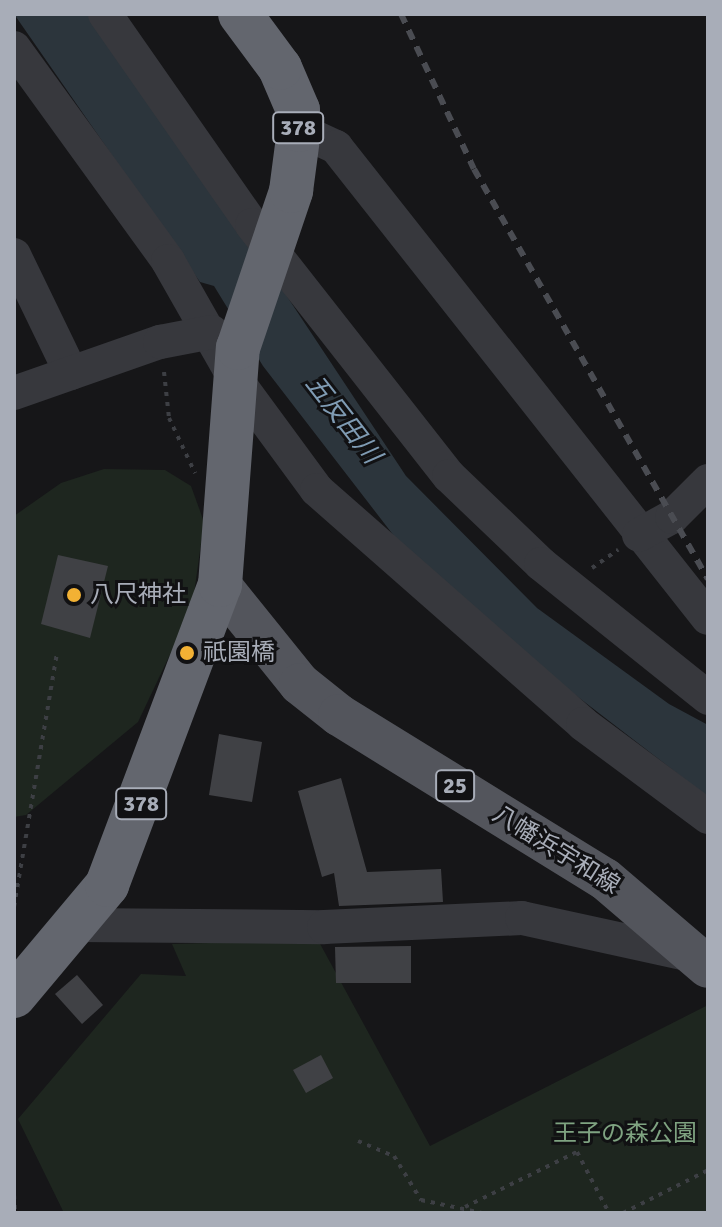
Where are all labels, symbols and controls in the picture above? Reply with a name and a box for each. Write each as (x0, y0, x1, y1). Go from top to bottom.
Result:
road number: 378 (272, 110, 324, 146)
water label: 五反田川 (298, 369, 386, 471)
place label: 八尺神社 (90, 581, 186, 609)
marker: 八尺神社 (65, 586, 83, 604)
place label: 祇園橋 (203, 639, 275, 667)
marker: 祇園橋 (178, 644, 196, 662)
road number: 25 (435, 768, 475, 804)
road number: 378 (115, 786, 167, 822)
street label: 八幡浜宇和線 (487, 800, 625, 900)
park label: 王子の森公園 (553, 1120, 697, 1148)

